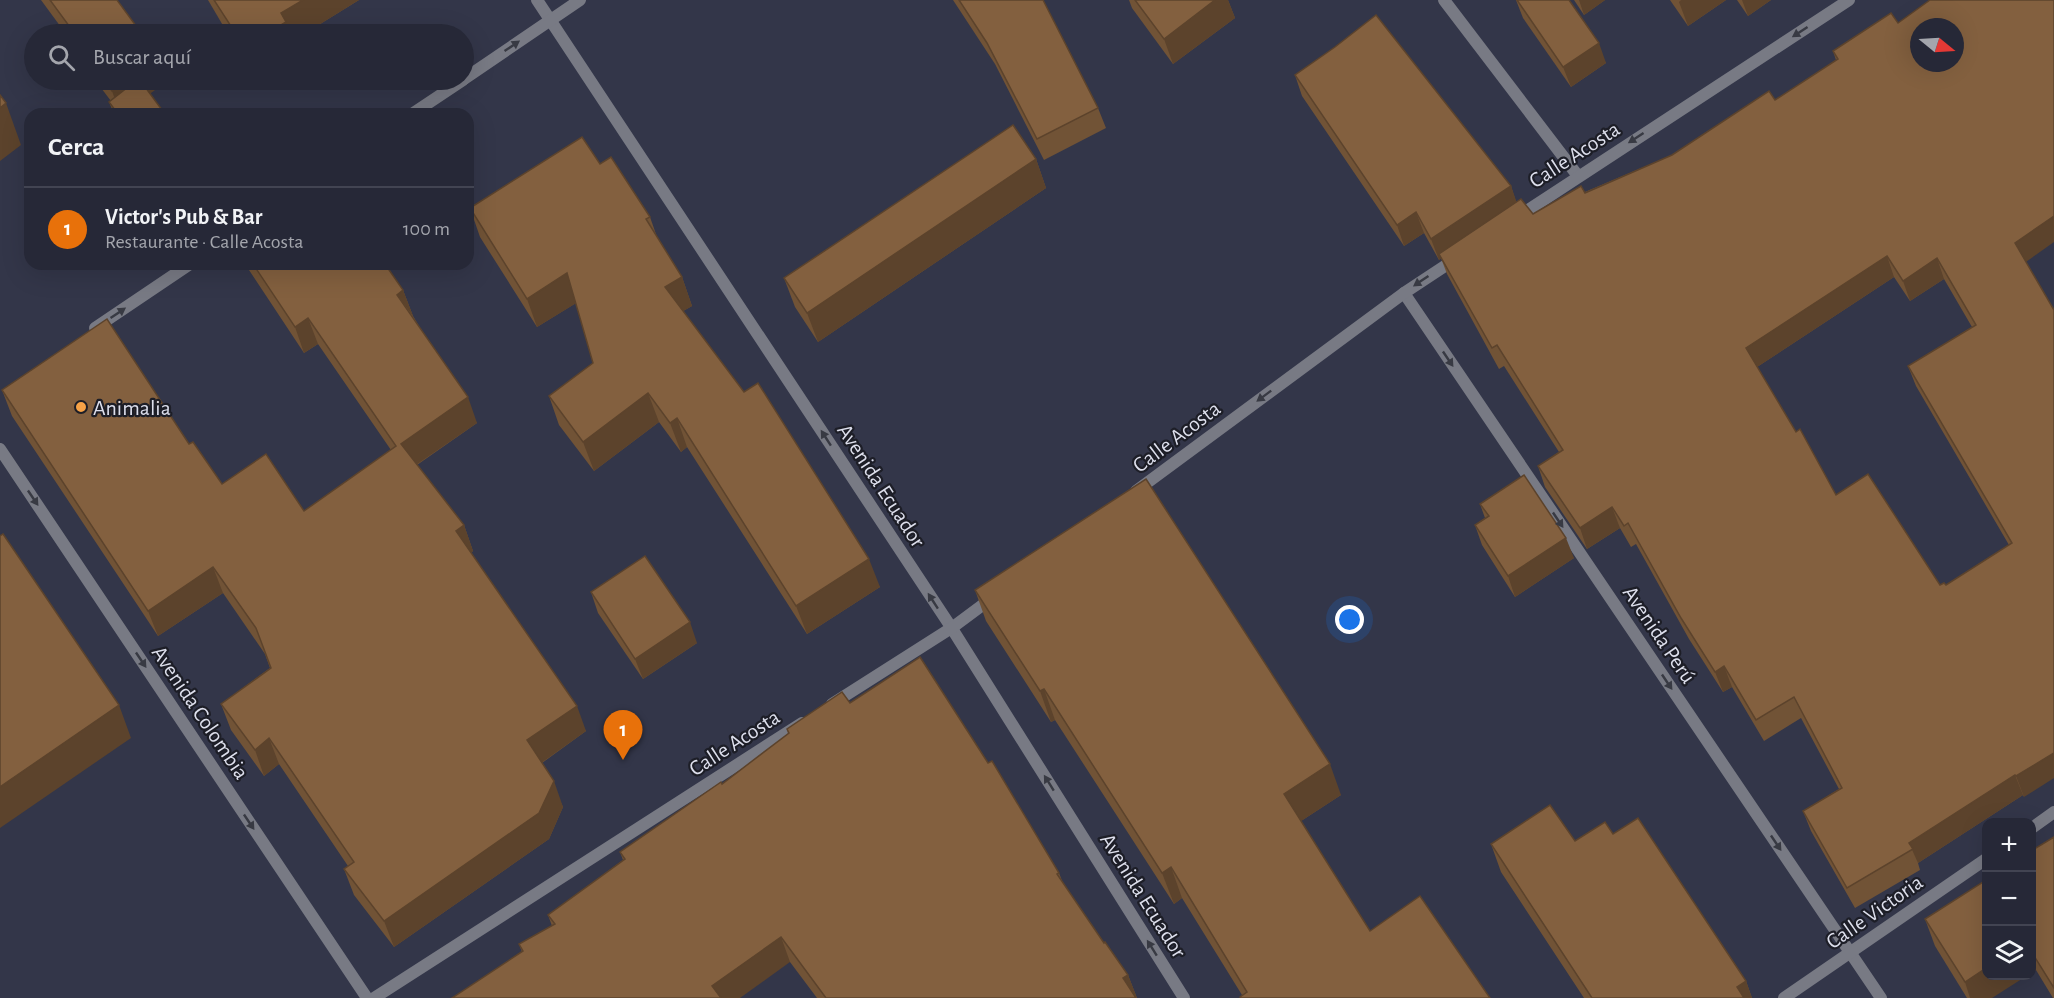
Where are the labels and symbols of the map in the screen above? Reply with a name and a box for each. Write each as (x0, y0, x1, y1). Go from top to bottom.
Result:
north arrow (1910, 18, 1964, 72)
one-way arrow (1792, 26, 1808, 38)
one-way arrow (504, 41, 520, 52)
street label: Calle Acosta (1525, 118, 1624, 192)
one-way arrow (1628, 132, 1644, 143)
one-way arrow (1414, 275, 1430, 287)
one-way arrow (110, 307, 126, 318)
one-way arrow (1442, 351, 1453, 367)
one-way arrow (1257, 390, 1272, 402)
place label: Animalia (93, 397, 171, 419)
street label: Calle Acosta (1129, 397, 1224, 477)
marker: Animalia (74, 400, 88, 414)
street label: Avenida Ecuador (833, 420, 929, 551)
one-way arrow (821, 430, 832, 446)
one-way arrow (27, 490, 38, 506)
one-way arrow (1552, 512, 1563, 529)
street label: Avenida Perú (1619, 582, 1700, 687)
one-way arrow (928, 593, 939, 609)
your location (1335, 605, 1364, 634)
street label: Avenida Colombia (148, 642, 253, 783)
one-way arrow (135, 652, 146, 668)
one-way arrow (1661, 673, 1673, 689)
street label: Calle Acosta (685, 706, 784, 780)
pin: 1 (604, 710, 642, 760)
one-way arrow (1043, 775, 1054, 791)
one-way arrow (243, 814, 255, 830)
street label: Avenida Ecuador (1096, 829, 1190, 962)
one-way arrow (1770, 835, 1782, 851)
street label: Calle Victoria (1822, 871, 1927, 953)
one-way arrow (1147, 940, 1158, 957)

